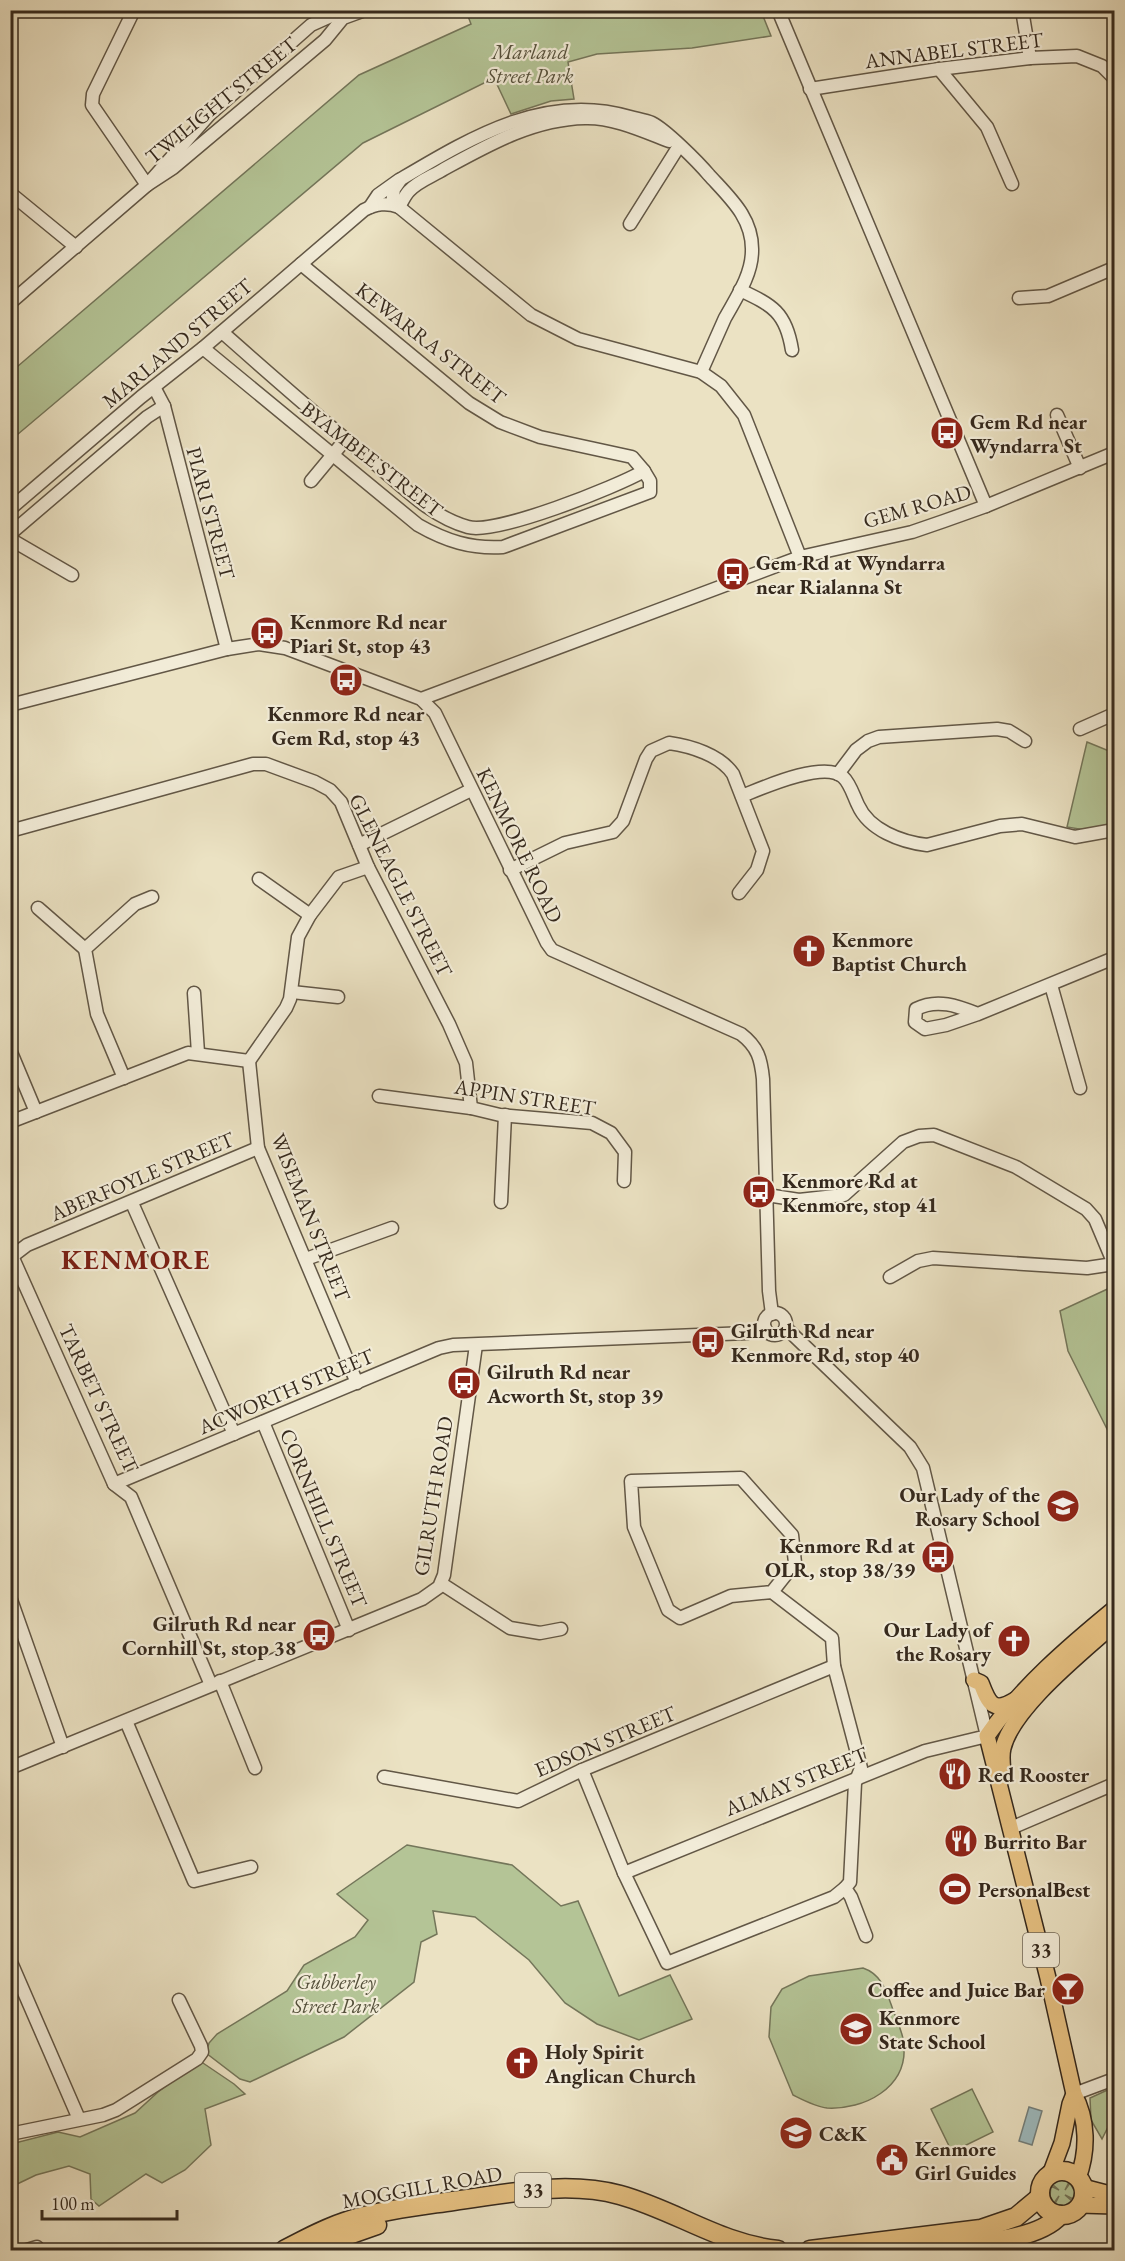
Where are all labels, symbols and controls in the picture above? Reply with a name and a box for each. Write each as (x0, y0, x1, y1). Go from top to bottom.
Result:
street label: ANNABEL STREET (862, 26, 1046, 74)
street label: TWILIGHT STREET (140, 30, 303, 170)
park label: Marland Street Park (486, 38, 574, 89)
street label: MARLAND STREET (96, 271, 259, 414)
street label: KEWARRA STREET (350, 276, 512, 411)
street label: BYAMBEE STREET (295, 395, 449, 524)
place label: Gem Rd near Wyndarra St (970, 408, 1087, 459)
bus stop icon: Gem Rd near Wyndarra St (929, 415, 965, 451)
street label: PIARI STREET (180, 444, 242, 583)
street label: GEM ROAD (860, 478, 974, 534)
place label: Gem Rd at Wyndarra near Rialanna St (756, 549, 946, 600)
bus stop icon: Gem Rd at Wyndarra near Rialanna St (715, 556, 751, 592)
place label: Kenmore Rd near Piari St, stop 43 (290, 608, 447, 659)
bus stop icon: Kenmore Rd near Piari St, stop 43 (249, 615, 285, 651)
bus stop icon: Kenmore Rd near Gem Rd, stop 43 (328, 662, 364, 698)
place label: Kenmore Rd near Gem Rd, stop 43 (268, 700, 425, 751)
street label: KENMORE ROAD (471, 763, 569, 927)
street label: GLENEAGLE STREET (343, 789, 459, 982)
place label: Kenmore Baptist Church (832, 926, 967, 977)
church icon: Kenmore Baptist Church (791, 933, 827, 969)
street label: APPIN STREET (452, 1072, 598, 1122)
street label: ABERFOYLE STREET (45, 1125, 239, 1227)
street label: WISEMAN STREET (265, 1129, 357, 1306)
place label: Kenmore Rd at Kenmore, stop 41 (782, 1167, 938, 1218)
bus stop icon: Kenmore Rd at Kenmore, stop 41 (741, 1174, 777, 1210)
district label: KENMORE (61, 1242, 211, 1277)
place label: Gilruth Rd near Kenmore Rd, stop 40 (731, 1317, 919, 1368)
street label: TARBET STREET (53, 1319, 146, 1477)
bus stop icon: Gilruth Rd near Kenmore Rd, stop 40 (690, 1324, 726, 1360)
street label: ACWORTH STREET (193, 1341, 379, 1441)
place label: Gilruth Rd near Acworth St, stop 39 (486, 1358, 663, 1409)
bus stop icon: Gilruth Rd near Acworth St, stop 39 (446, 1365, 482, 1401)
street label: GILRUTH ROAD (407, 1414, 459, 1578)
street label: CORNHILL STREET (274, 1424, 374, 1612)
place label: Our Lady of the Rosary School (899, 1481, 1040, 1532)
school or university icon: Our Lady of the Rosary School (1045, 1488, 1081, 1524)
place label: Kenmore Rd at OLR, stop 38/39 (765, 1532, 915, 1583)
bus stop icon: Kenmore Rd at OLR, stop 38/39 (920, 1539, 956, 1575)
place label: Gilruth Rd near Cornhill St, stop 38 (122, 1610, 296, 1661)
place label: Our Lady of the Rosary (884, 1616, 993, 1667)
bus stop icon: Gilruth Rd near Cornhill St, stop 38 (301, 1617, 337, 1653)
church icon: Our Lady of the Rosary (996, 1623, 1032, 1659)
street label: EDSON STREET (530, 1699, 681, 1783)
street label: ALMAY STREET (720, 1740, 872, 1822)
restaurant icon: Red Rooster (937, 1756, 973, 1792)
place label: Red Rooster (978, 1761, 1090, 1788)
restaurant icon: Burrito Bar (943, 1823, 979, 1859)
place label: Burrito Bar (984, 1828, 1087, 1855)
sports icon: PersonalBest (937, 1871, 973, 1907)
place label: PersonalBest (978, 1876, 1090, 1903)
road number: 33 (1023, 1933, 1059, 1967)
park label: Gubberley Street Park (292, 1968, 380, 2019)
bar icon: Coffee and Juice Bar (1050, 1971, 1086, 2007)
place label: Coffee and Juice Bar (868, 1976, 1045, 2003)
place label: Kenmore State School (879, 2004, 986, 2055)
school or university icon: Kenmore State School (838, 2011, 874, 2047)
place label: Holy Spirit Anglican Church (544, 2038, 696, 2089)
church icon: Holy Spirit Anglican Church (504, 2045, 540, 2081)
school or university icon: C&K (778, 2115, 814, 2151)
place label: C&K (819, 2120, 868, 2147)
place label: Kenmore Girl Guides (915, 2135, 1016, 2186)
public building icon: Kenmore Girl Guides (874, 2142, 910, 2178)
street label: MOGGILL ROAD (340, 2160, 504, 2214)
road number: 33 (515, 2173, 551, 2207)
scale bar (42, 2183, 177, 2221)
text: 100 m (51, 2192, 95, 2215)

